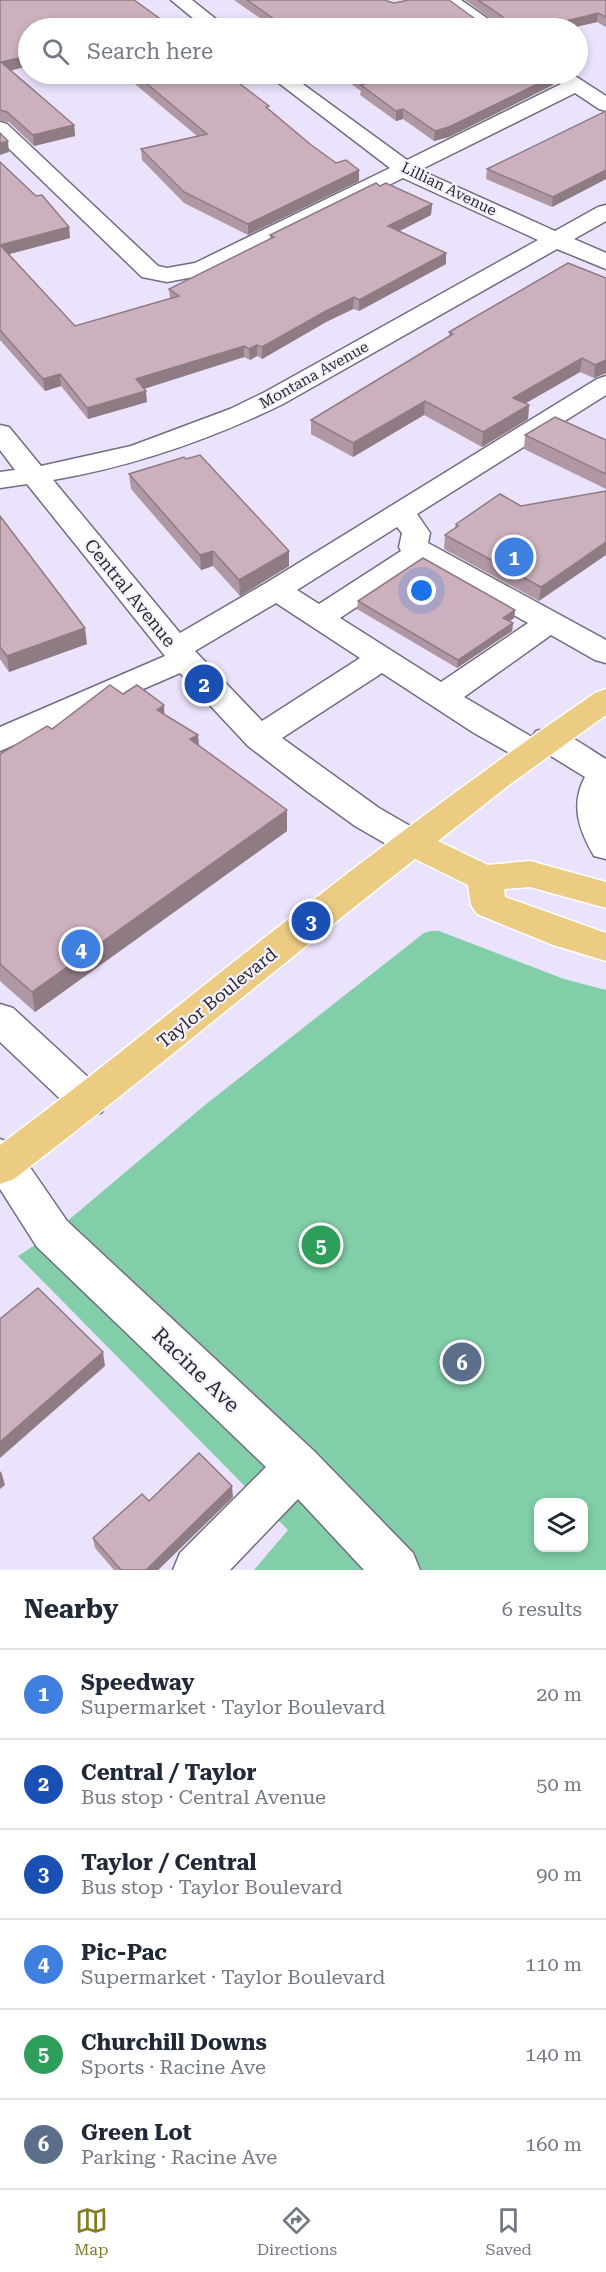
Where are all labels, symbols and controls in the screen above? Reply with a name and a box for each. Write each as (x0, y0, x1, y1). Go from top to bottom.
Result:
search box (18, 18, 588, 84)
icon: search (39, 35, 72, 68)
text: Search here (87, 39, 213, 64)
street label: Lillian Avenue (399, 158, 499, 220)
street label: Montana Avenue (256, 338, 372, 412)
street label: Central Avenue (80, 534, 180, 651)
pin: 1 (494, 534, 534, 580)
your location (407, 576, 436, 605)
pin: 2 (184, 662, 224, 706)
pin: 3 (292, 898, 330, 944)
pin: 4 (62, 926, 100, 972)
street label: Taylor Boulevard (153, 943, 281, 1052)
pin: 5 (302, 1222, 340, 1268)
street label: Racine Ave (147, 1323, 245, 1417)
pin: 6 (442, 1340, 482, 1384)
map controls (534, 1498, 588, 1552)
button: layers (534, 1498, 588, 1552)
text: Nearby (24, 1594, 118, 1624)
text: 6 results (502, 1597, 582, 1621)
text: Speedway (81, 1670, 195, 1695)
text: 1 (38, 1682, 49, 1706)
text: 20 m (536, 1682, 582, 1706)
text: Supermarket · Taylor Boulevard (81, 1695, 385, 1719)
text: Central / Taylor (81, 1760, 257, 1785)
text: 2 (38, 1772, 49, 1796)
text: 50 m (536, 1772, 582, 1796)
text: Bus stop · Central Avenue (81, 1785, 326, 1809)
text: Taylor / Central (81, 1850, 257, 1875)
text: 3 (38, 1862, 49, 1886)
text: 90 m (536, 1862, 582, 1886)
text: Bus stop · Taylor Boulevard (81, 1875, 343, 1899)
text: Pic-Pac (81, 1940, 167, 1965)
text: 4 (38, 1952, 49, 1976)
text: 110 m (525, 1952, 582, 1976)
text: Supermarket · Taylor Boulevard (81, 1965, 385, 1989)
text: Churchill Downs (81, 2030, 267, 2055)
text: 5 (38, 2042, 49, 2066)
text: 140 m (525, 2042, 582, 2066)
text: Sports · Racine Ave (81, 2055, 266, 2079)
text: Green Lot (81, 2120, 192, 2145)
text: 6 (38, 2132, 49, 2156)
text: 160 m (525, 2132, 582, 2156)
text: Parking · Racine Ave (81, 2145, 277, 2169)
tab: Map (74, 2204, 108, 2259)
tab: Directions (257, 2204, 337, 2259)
tab: Saved (485, 2204, 532, 2259)

